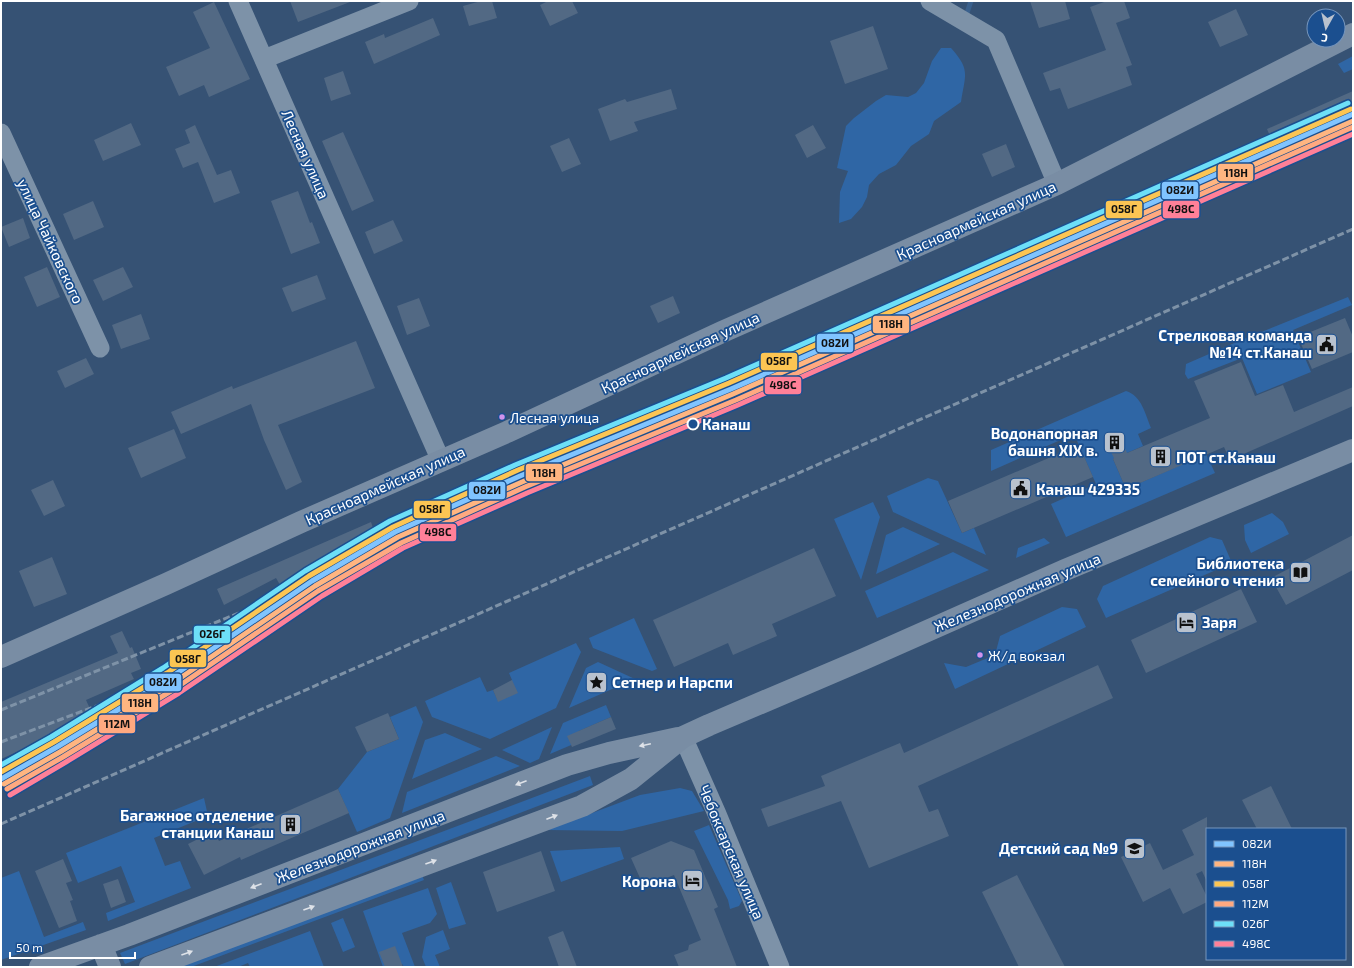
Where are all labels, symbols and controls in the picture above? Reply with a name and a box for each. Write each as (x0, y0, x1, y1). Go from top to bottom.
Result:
north arrow (1306, 8, 1346, 48)
text: С (1320, 31, 1329, 45)
street label: Лесная улица (277, 107, 334, 202)
line badge: 118Н (1217, 163, 1254, 182)
text: 118Н (1224, 166, 1248, 179)
street label: улица Чайковского (13, 176, 88, 307)
street label: Красноармейская улица (893, 177, 1059, 264)
line badge: 082И (1161, 181, 1199, 200)
text: 082И (1166, 183, 1194, 196)
line badge: 058Г (1105, 200, 1143, 219)
line badge: 498С (1162, 200, 1200, 219)
text: 058Г (1111, 202, 1137, 215)
text: 498С (1168, 202, 1195, 215)
street label: Красноармейская улица (598, 307, 763, 398)
line badge: 118Н (872, 315, 910, 334)
text: 118Н (879, 317, 903, 330)
place label: Стрелковая команда №14 ст.Канаш (1158, 326, 1312, 361)
public building icon: Стрелковая команда №14 ст.Канаш (1314, 331, 1340, 357)
line badge: 082И (816, 333, 854, 353)
text: 082И (821, 336, 849, 349)
line badge: 058Г (760, 352, 798, 371)
text: 058Г (766, 354, 792, 367)
line badge: 498С (764, 376, 802, 395)
text: 498С (770, 378, 797, 391)
place label: Лесная улица (510, 409, 599, 426)
marker: Лесная улица (497, 412, 507, 422)
place label: Канаш (702, 415, 750, 433)
marker: Канаш (686, 417, 700, 431)
place label: Водонапорная башня XIX в. (991, 424, 1098, 459)
building icon: Водонапорная башня XIX в. (1101, 429, 1127, 455)
street label: Красноармейская улица (302, 442, 468, 529)
building icon: ПОТ ст.Канаш (1147, 444, 1173, 470)
place label: ПОТ ст.Канаш (1176, 448, 1276, 466)
line badge: 118Н (525, 463, 563, 482)
text: 118Н (532, 466, 556, 479)
public building icon: Канаш 429335 (1007, 476, 1033, 502)
place label: Канаш 429335 (1036, 480, 1140, 498)
line badge: 082И (468, 481, 506, 500)
text: 082И (473, 483, 501, 496)
line badge: 058Г (413, 500, 451, 519)
text: 058Г (419, 502, 445, 515)
line badge: 498С (419, 523, 457, 542)
text: 498С (425, 525, 452, 538)
street label: Железнодорожная улица (931, 549, 1104, 636)
place label: Библиотека семейного чтения (1150, 554, 1284, 589)
library icon: Библиотека семейного чтения (1287, 559, 1313, 585)
hotel icon: Заря (1173, 609, 1199, 635)
place label: Заря (1202, 613, 1237, 631)
line badge: 026Г (193, 625, 231, 644)
text: 026Г (199, 627, 225, 640)
place label: Ж/д вокзал (988, 647, 1065, 664)
line badge: 058Г (169, 649, 207, 668)
marker: Ж/д вокзал (975, 650, 985, 660)
text: 058Г (175, 652, 201, 665)
place icon: Сетнер и Нарспи (584, 669, 610, 695)
line badge: 082И (144, 673, 182, 692)
place label: Сетнер и Нарспи (612, 673, 733, 691)
text: 082И (149, 675, 177, 688)
line badge: 118Н (121, 693, 159, 713)
text: 118Н (128, 696, 152, 709)
line badge: 112М (98, 714, 136, 734)
text: 112М (104, 717, 130, 730)
one-way arrow (639, 742, 651, 748)
one-way arrow (514, 781, 526, 787)
street label: Чебоксарская улица (695, 782, 768, 922)
street label: Железнодорожная улица (273, 805, 447, 887)
place label: Багажное отделение станции Канаш (120, 806, 274, 841)
building icon: Багажное отделение станции Канаш (277, 811, 303, 837)
one-way arrow (547, 813, 559, 819)
legend (1206, 828, 1346, 960)
school or university icon: Детский сад №9 (1121, 835, 1147, 861)
text: 082И (1242, 836, 1272, 850)
place label: Детский сад №9 (999, 839, 1118, 857)
text: 118Н (1242, 856, 1267, 870)
one-way arrow (425, 859, 437, 865)
hotel icon: Корона (679, 868, 705, 894)
place label: Корона (622, 872, 676, 890)
text: 058Г (1242, 876, 1269, 890)
one-way arrow (250, 883, 262, 889)
text: 112М (1242, 896, 1269, 910)
one-way arrow (303, 904, 315, 910)
text: 026Г (1242, 916, 1269, 930)
scale bar (10, 934, 135, 960)
text: 498С (1242, 936, 1271, 950)
text: 50 m (16, 940, 43, 954)
one-way arrow (181, 950, 193, 956)

